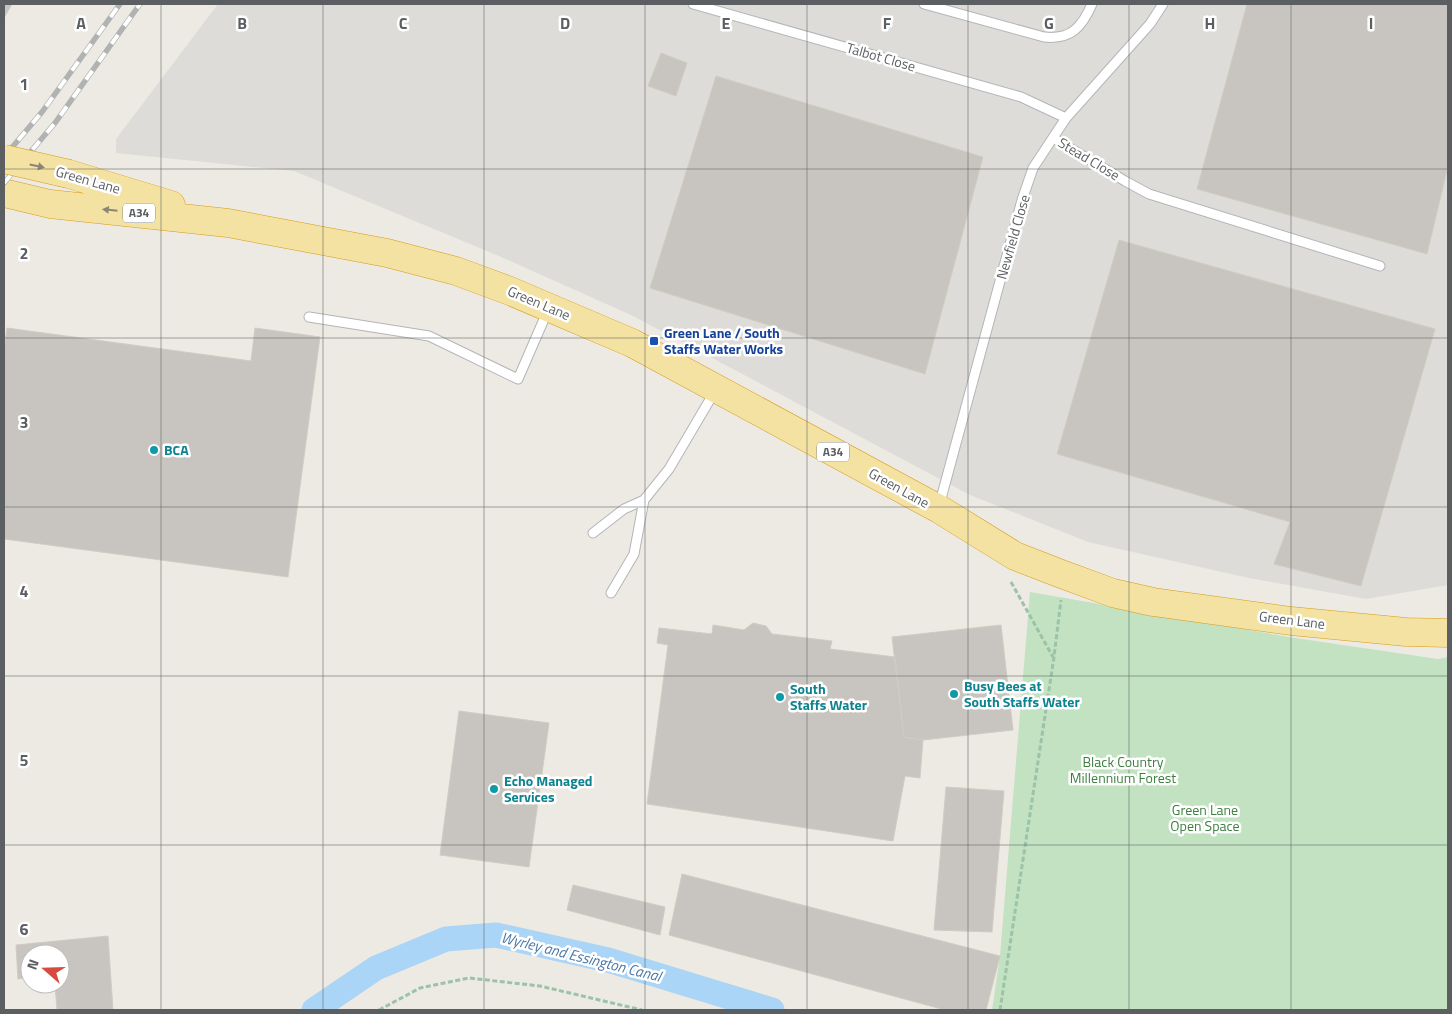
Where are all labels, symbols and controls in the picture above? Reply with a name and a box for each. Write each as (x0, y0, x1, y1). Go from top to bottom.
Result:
text: A (76, 11, 86, 35)
text: B (237, 11, 247, 35)
text: C (399, 11, 408, 35)
text: D (560, 11, 570, 35)
text: E (722, 11, 731, 35)
text: F (883, 11, 892, 35)
text: G (1044, 11, 1054, 35)
text: H (1205, 11, 1215, 35)
text: I (1369, 11, 1373, 35)
street label: Talbot Close (844, 37, 918, 76)
text: 1 (20, 72, 28, 96)
street label: Stead Close (1054, 132, 1124, 185)
street label: Green Lane (53, 160, 123, 199)
one-way arrow (29, 163, 45, 171)
street label: Newfield Close (990, 192, 1035, 282)
road number: A34 (123, 204, 155, 222)
one-way arrow (102, 206, 118, 214)
text: 2 (20, 241, 28, 265)
street label: Green Lane (505, 280, 574, 325)
place label: Green Lane / South Staffs Water Works (664, 322, 784, 359)
marker: Green Lane / South Staffs Water Works (648, 335, 660, 347)
text: 3 (20, 410, 28, 434)
place label: BCA (164, 439, 189, 460)
road number: A34 (817, 442, 849, 462)
marker: BCA (148, 444, 160, 456)
street label: Green Lane (865, 462, 933, 513)
text: 4 (20, 579, 29, 603)
street label: Green Lane (1258, 605, 1326, 634)
place label: Busy Bees at South Staffs Water (964, 675, 1080, 712)
place label: South Staffs Water (790, 678, 867, 715)
marker: Busy Bees at South Staffs Water (948, 688, 960, 700)
marker: South Staffs Water (774, 691, 786, 703)
text: 5 (20, 748, 29, 772)
park label: Black Country Millennium Forest (1070, 751, 1176, 788)
place label: Echo Managed Services (504, 770, 593, 807)
marker: Echo Managed Services (488, 783, 500, 795)
park label: Green Lane Open Space (1170, 799, 1240, 836)
text: 6 (20, 917, 29, 941)
water label: Wyrley and Essington Canal (499, 926, 665, 988)
north arrow (20, 944, 70, 994)
text: N (21, 956, 44, 973)

